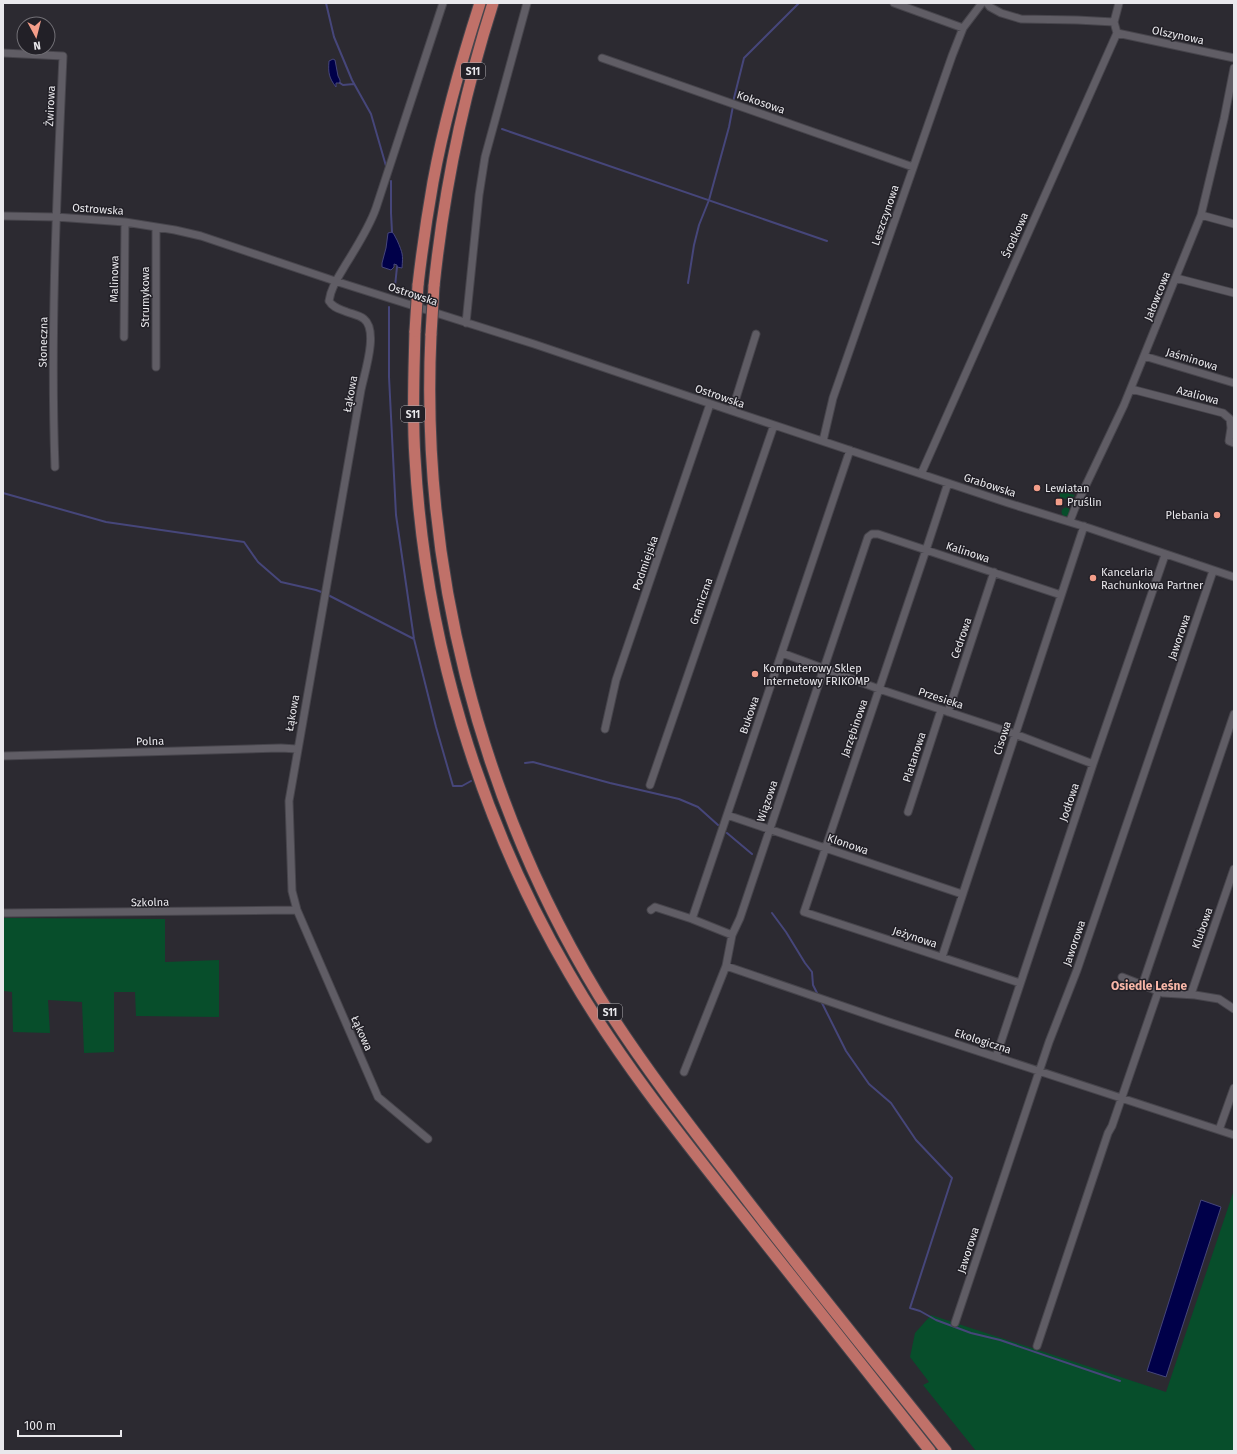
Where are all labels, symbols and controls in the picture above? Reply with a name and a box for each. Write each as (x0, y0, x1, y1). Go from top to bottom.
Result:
north arrow (16, 16, 56, 56)
street label: Olszynowa (1151, 24, 1205, 47)
text: N (33, 39, 42, 52)
road number: S11 (461, 63, 485, 79)
street label: Żwirowa (42, 85, 58, 127)
street label: Kokosowa (735, 88, 787, 117)
street label: Leszczynowa (869, 183, 902, 247)
street label: Ostrowska (72, 201, 124, 218)
street label: Środkowa (999, 210, 1031, 260)
street label: Malinowa (108, 255, 121, 303)
street label: Strumykowa (139, 266, 152, 328)
street label: Jałowcowa (1142, 270, 1173, 323)
street label: Ostrowska (386, 280, 439, 309)
street label: Słoneczna (37, 317, 50, 367)
street label: Jaśminowa (1164, 345, 1219, 374)
street label: Łąkowa (341, 375, 360, 414)
street label: Ostrowska (693, 382, 746, 411)
street label: Azaliowa (1175, 384, 1220, 407)
road number: S11 (401, 406, 425, 422)
street label: Grabowska (962, 471, 1018, 500)
place label: Lewiatan (1045, 482, 1090, 495)
marker: Lewiatan (1032, 483, 1042, 493)
place label: Pruślin (1067, 496, 1102, 509)
marker: Pruślin (1054, 497, 1064, 507)
place label: Plebania (1166, 509, 1209, 522)
marker: Plebania (1212, 510, 1222, 520)
street label: Podmiejska (630, 534, 661, 592)
street label: Kalinowa (944, 539, 991, 566)
place label: Kancelaria Rachunkowa Partner (1101, 566, 1204, 592)
marker: Kancelaria Rachunkowa Partner (1088, 573, 1098, 583)
street label: Graniczna (687, 576, 716, 626)
street label: Jaworowa (1166, 612, 1193, 662)
street label: Cedrowa (948, 616, 975, 660)
place label: Komputerowy Sklep Internetowy FRIKOMP (763, 662, 870, 688)
marker: Komputerowy Sklep Internetowy FRIKOMP (750, 669, 760, 679)
street label: Przesieka (917, 685, 965, 712)
street label: Łąkowa (283, 694, 302, 733)
street label: Bukowa (737, 695, 762, 736)
street label: Jarzębinowa (838, 697, 870, 759)
street label: Cisowa (991, 720, 1014, 757)
street label: Platanowa (900, 730, 929, 784)
street label: Polna (136, 735, 164, 748)
street label: Wiązowa (754, 779, 781, 824)
street label: Jodłowa (1057, 781, 1082, 823)
street label: Klonowa (826, 831, 870, 858)
street label: Szkolna (131, 896, 169, 909)
street label: Klubowa (1189, 906, 1216, 951)
street label: Jaworowa (1061, 918, 1088, 968)
street label: Jeżynowa (891, 924, 939, 951)
district label: Osiedle Leśne (1111, 979, 1187, 993)
road number: S11 (598, 1004, 622, 1020)
street label: Łąkowa (348, 1014, 375, 1053)
street label: Ekologiczna (953, 1026, 1013, 1057)
street label: Jaworowa (955, 1225, 982, 1275)
scale bar (18, 1412, 121, 1438)
text: 100 m (24, 1419, 56, 1433)

